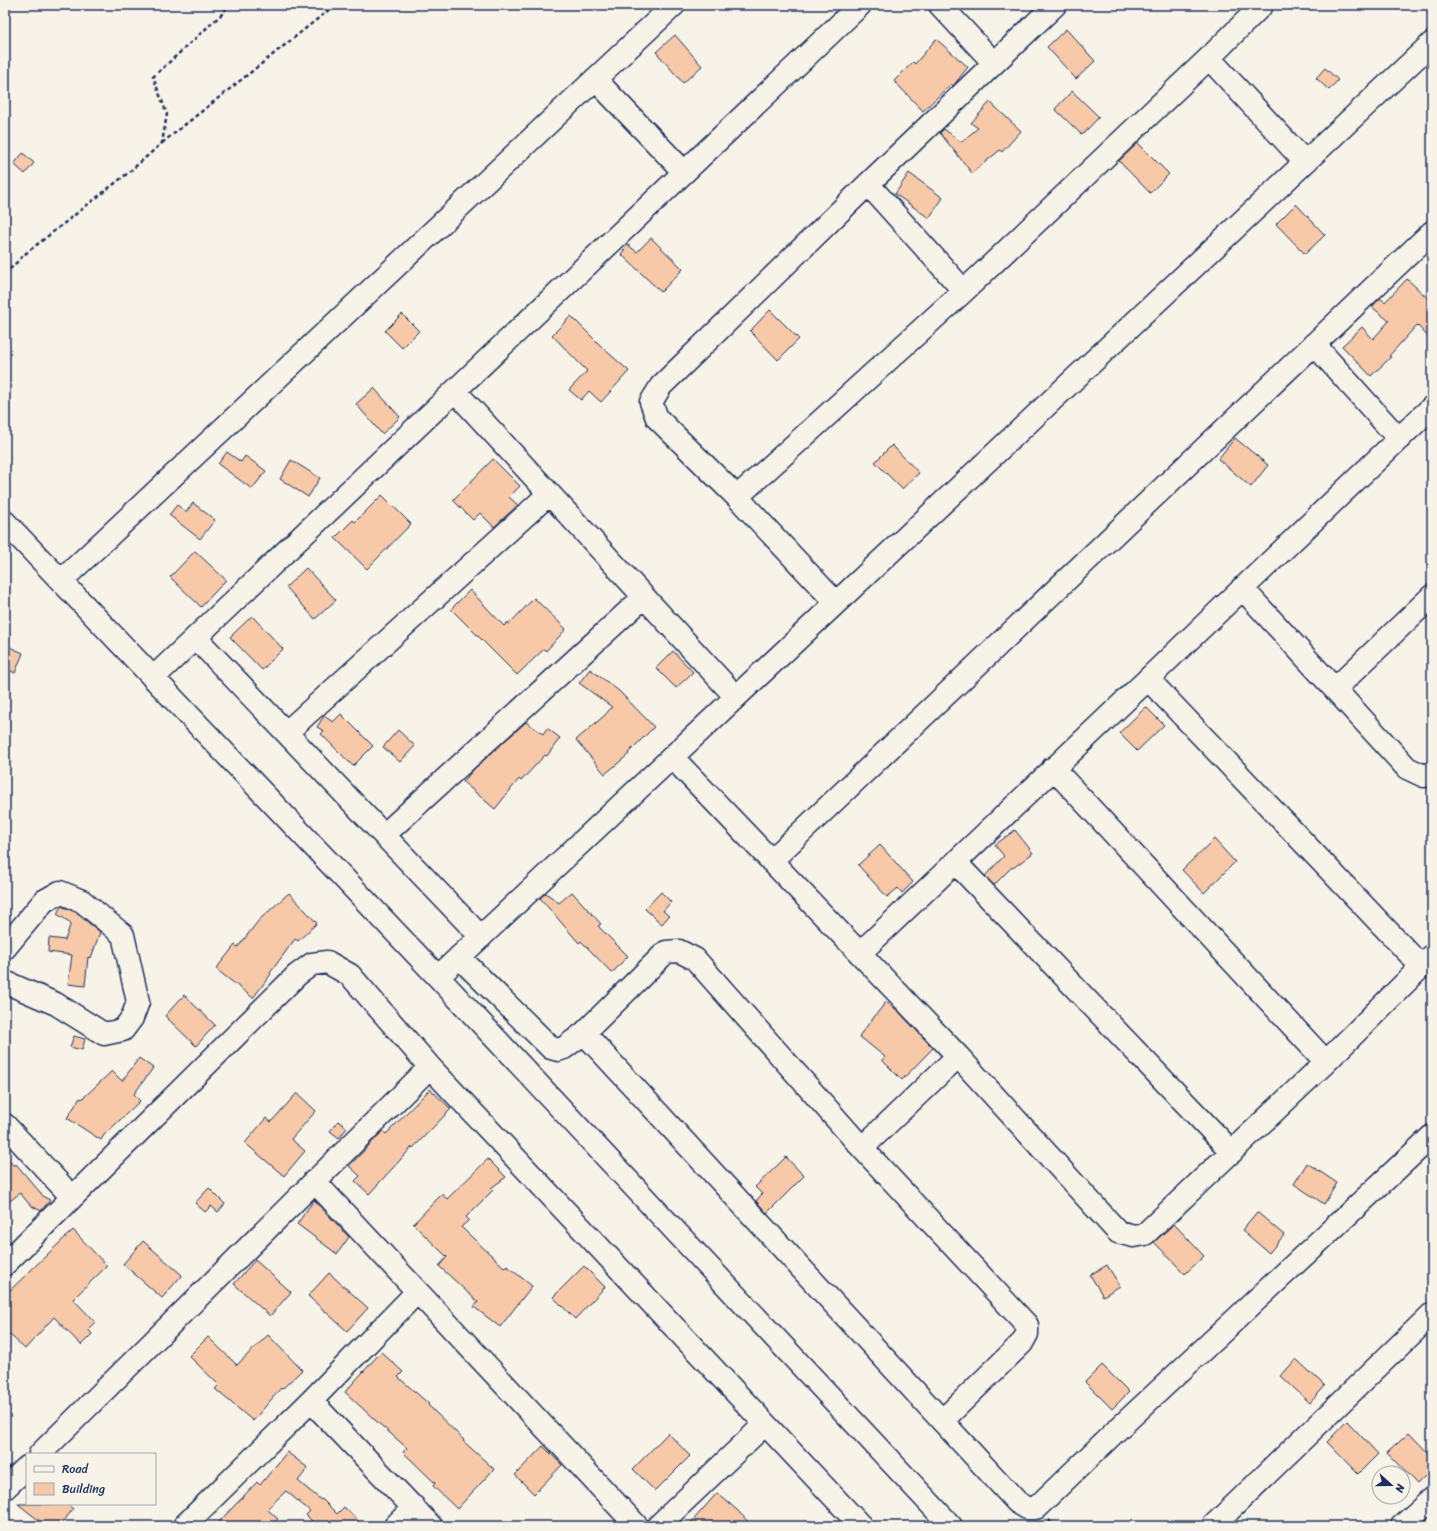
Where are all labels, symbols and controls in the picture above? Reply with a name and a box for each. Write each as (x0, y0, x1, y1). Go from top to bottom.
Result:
legend (26, 1453, 156, 1505)
text: Road (62, 1458, 89, 1480)
north arrow (1371, 1465, 1411, 1505)
text: Building (62, 1478, 105, 1500)
text: N (1389, 1481, 1410, 1496)

